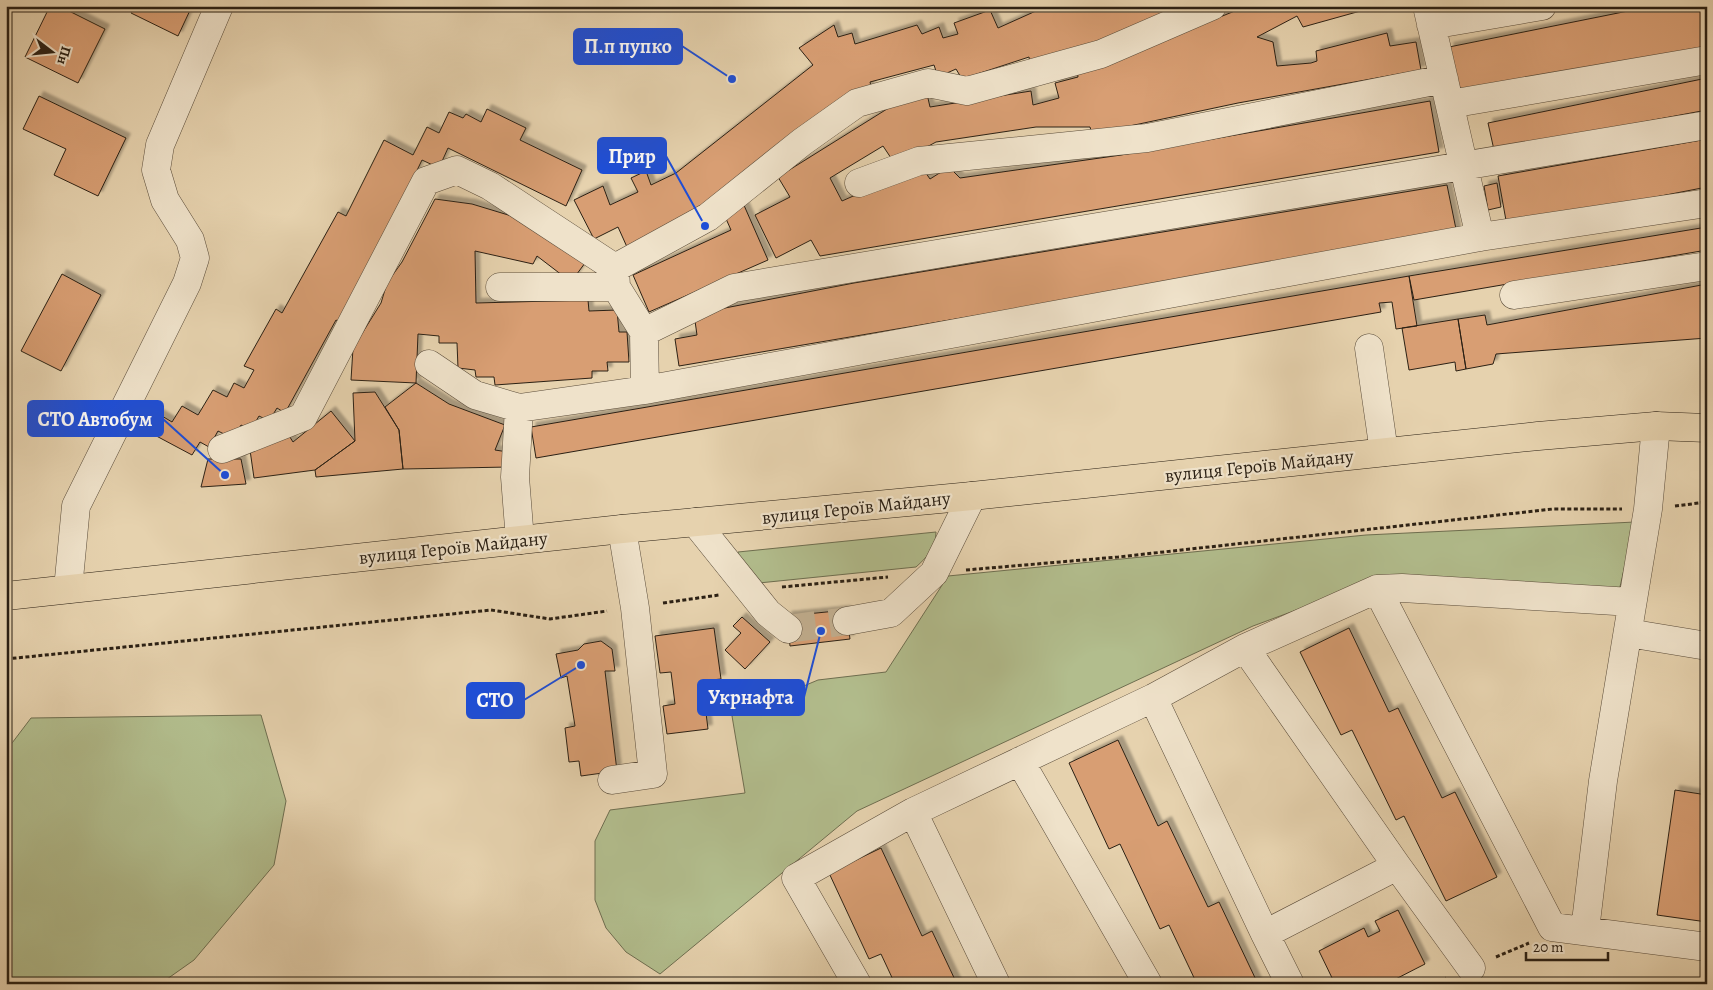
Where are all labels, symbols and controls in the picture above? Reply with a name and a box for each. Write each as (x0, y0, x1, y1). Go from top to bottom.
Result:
north arrow (28, 28, 78, 78)
callout: П.п пупко (574, 29, 682, 64)
text: П.п пупко (584, 33, 672, 60)
text: Пн (52, 44, 76, 67)
callout: Прир (598, 138, 666, 173)
text: Прир (608, 143, 656, 170)
callout: СТО Автобум (28, 401, 163, 436)
text: СТО Автобум (37, 406, 153, 433)
street label: вулиця Героїв Майдану (1163, 443, 1355, 489)
street label: вулиця Героїв Майдану (760, 485, 952, 531)
street label: вулиця Героїв Майдану (357, 525, 549, 571)
callout: Укрнафта (698, 680, 804, 715)
callout: СТО (467, 683, 524, 718)
text: Укрнафта (708, 684, 794, 711)
text: СТО (476, 687, 514, 714)
scale bar (1526, 930, 1608, 962)
text: 20 m (1533, 937, 1564, 957)

